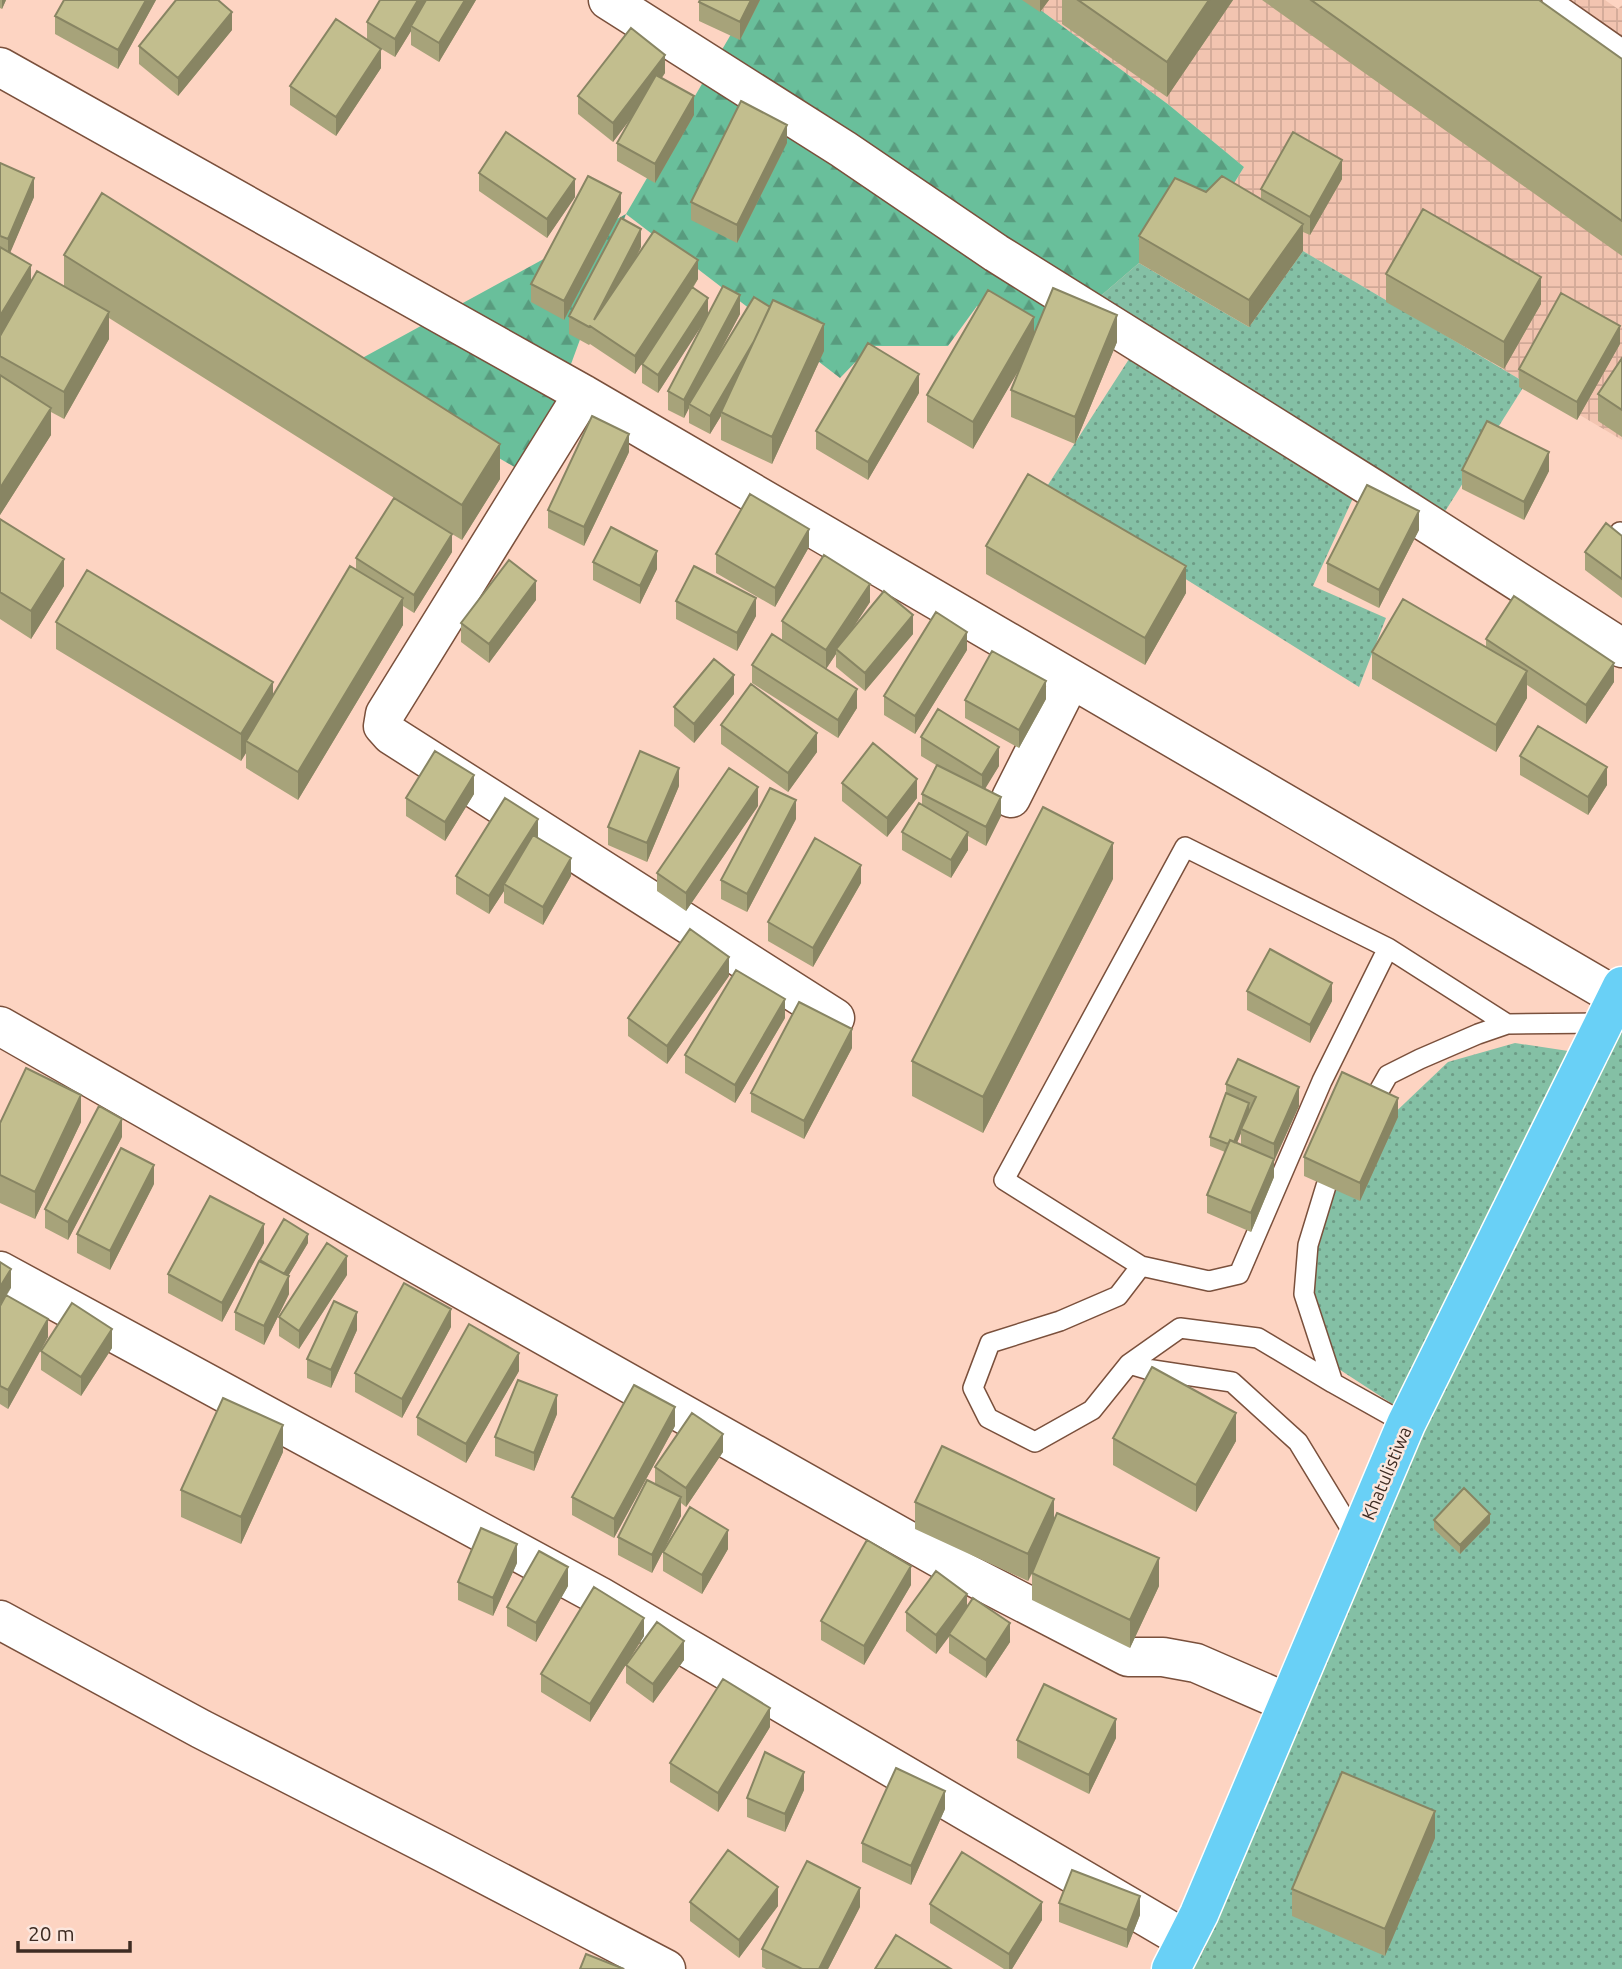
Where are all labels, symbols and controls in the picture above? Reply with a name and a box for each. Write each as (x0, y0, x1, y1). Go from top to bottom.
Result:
street label: Khatulistiwa (1357, 1423, 1415, 1523)
scale bar (18, 1910, 130, 1954)
text: 20 m (28, 1921, 75, 1945)

